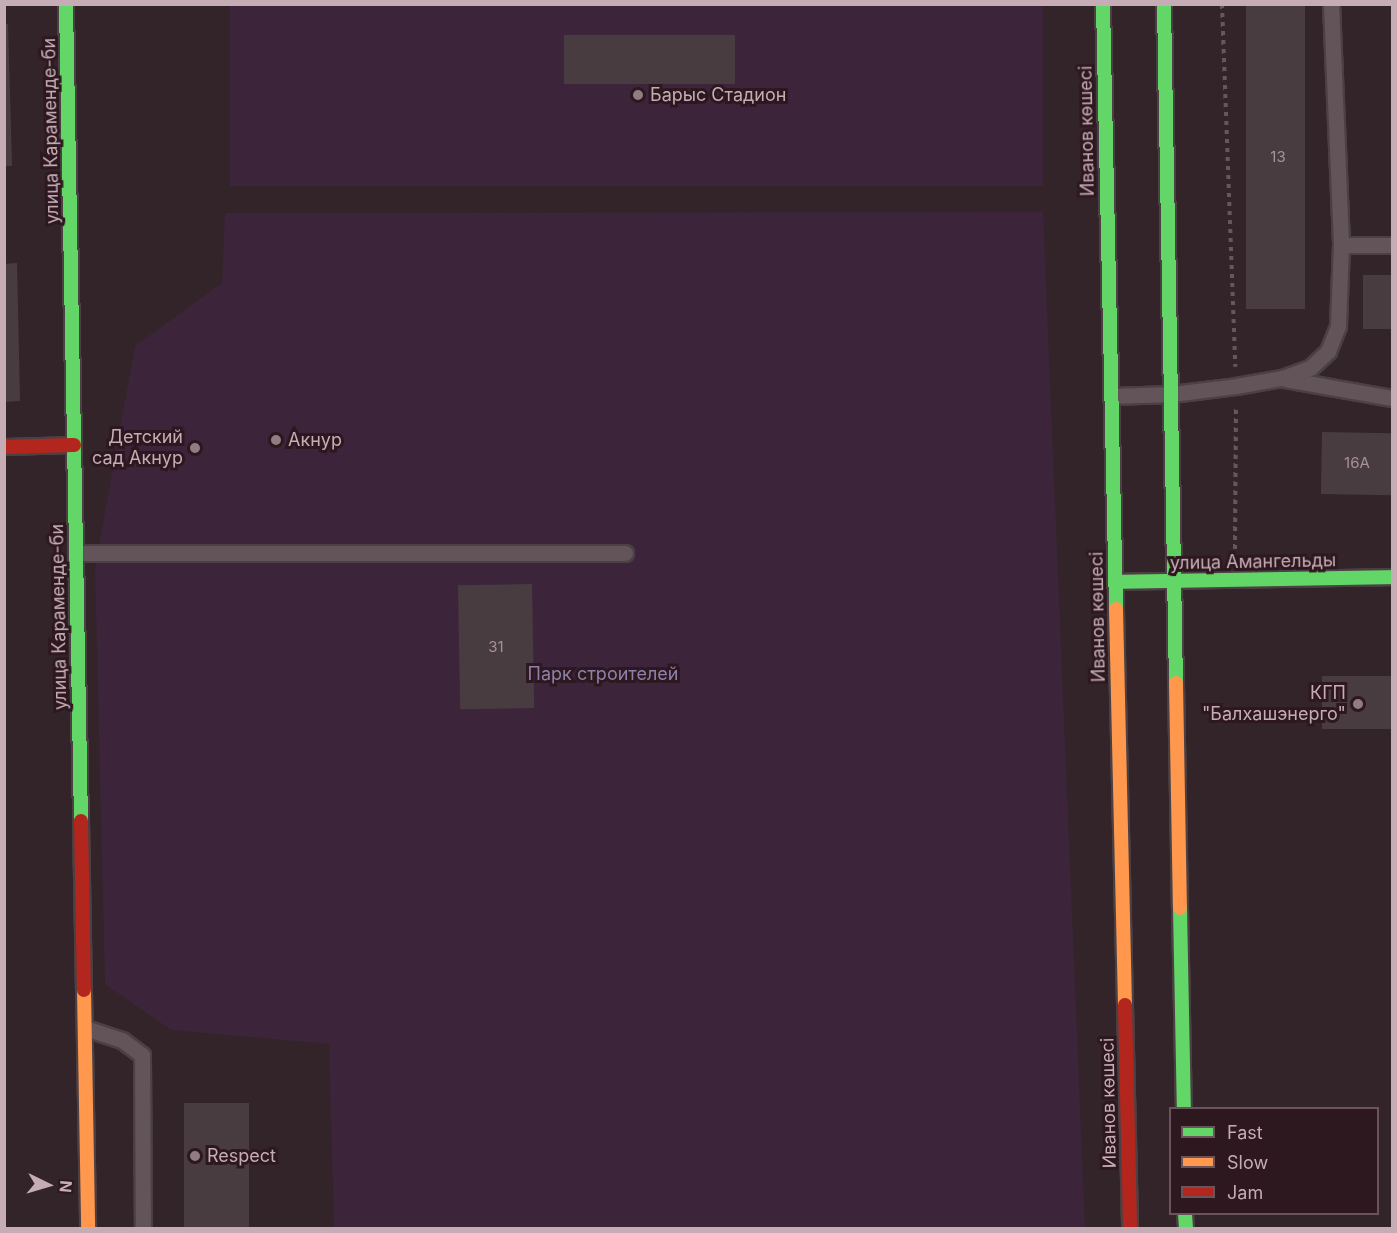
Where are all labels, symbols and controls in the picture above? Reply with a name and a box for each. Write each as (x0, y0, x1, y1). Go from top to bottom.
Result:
street label: улица Караменде-би (39, 38, 63, 224)
street label: Иванов көшесі (1075, 66, 1099, 196)
place label: Барыс Стадион (650, 84, 786, 106)
marker: Барыс Стадион (631, 88, 645, 102)
house number: 13 (1270, 148, 1286, 166)
place label: Детский сад Акнур (92, 427, 183, 470)
place label: Акнур (288, 429, 342, 451)
marker: Акнур (269, 433, 283, 447)
marker: Детский сад Акнур (188, 441, 202, 455)
house number: 16А (1344, 454, 1370, 472)
street label: улица Караменде-би (47, 524, 71, 710)
street label: улица Амангельды (1170, 550, 1336, 574)
street label: Иванов көшесі (1086, 552, 1110, 682)
house number: 31 (488, 638, 504, 656)
park label: Парк строителей (528, 663, 678, 685)
place label: КГП "Балхашэнерго" (1202, 683, 1346, 726)
marker: КГП "Балхашэнерго" (1351, 697, 1365, 711)
street label: Иванов көшесі (1097, 1038, 1121, 1168)
legend (1169, 1107, 1379, 1215)
text: Fast (1227, 1122, 1263, 1143)
place label: Respect (207, 1145, 276, 1167)
marker: Respect (188, 1149, 202, 1163)
text: Slow (1227, 1152, 1268, 1173)
north arrow (18, 1155, 78, 1215)
text: N (55, 1180, 76, 1194)
text: Jam (1227, 1182, 1263, 1203)

